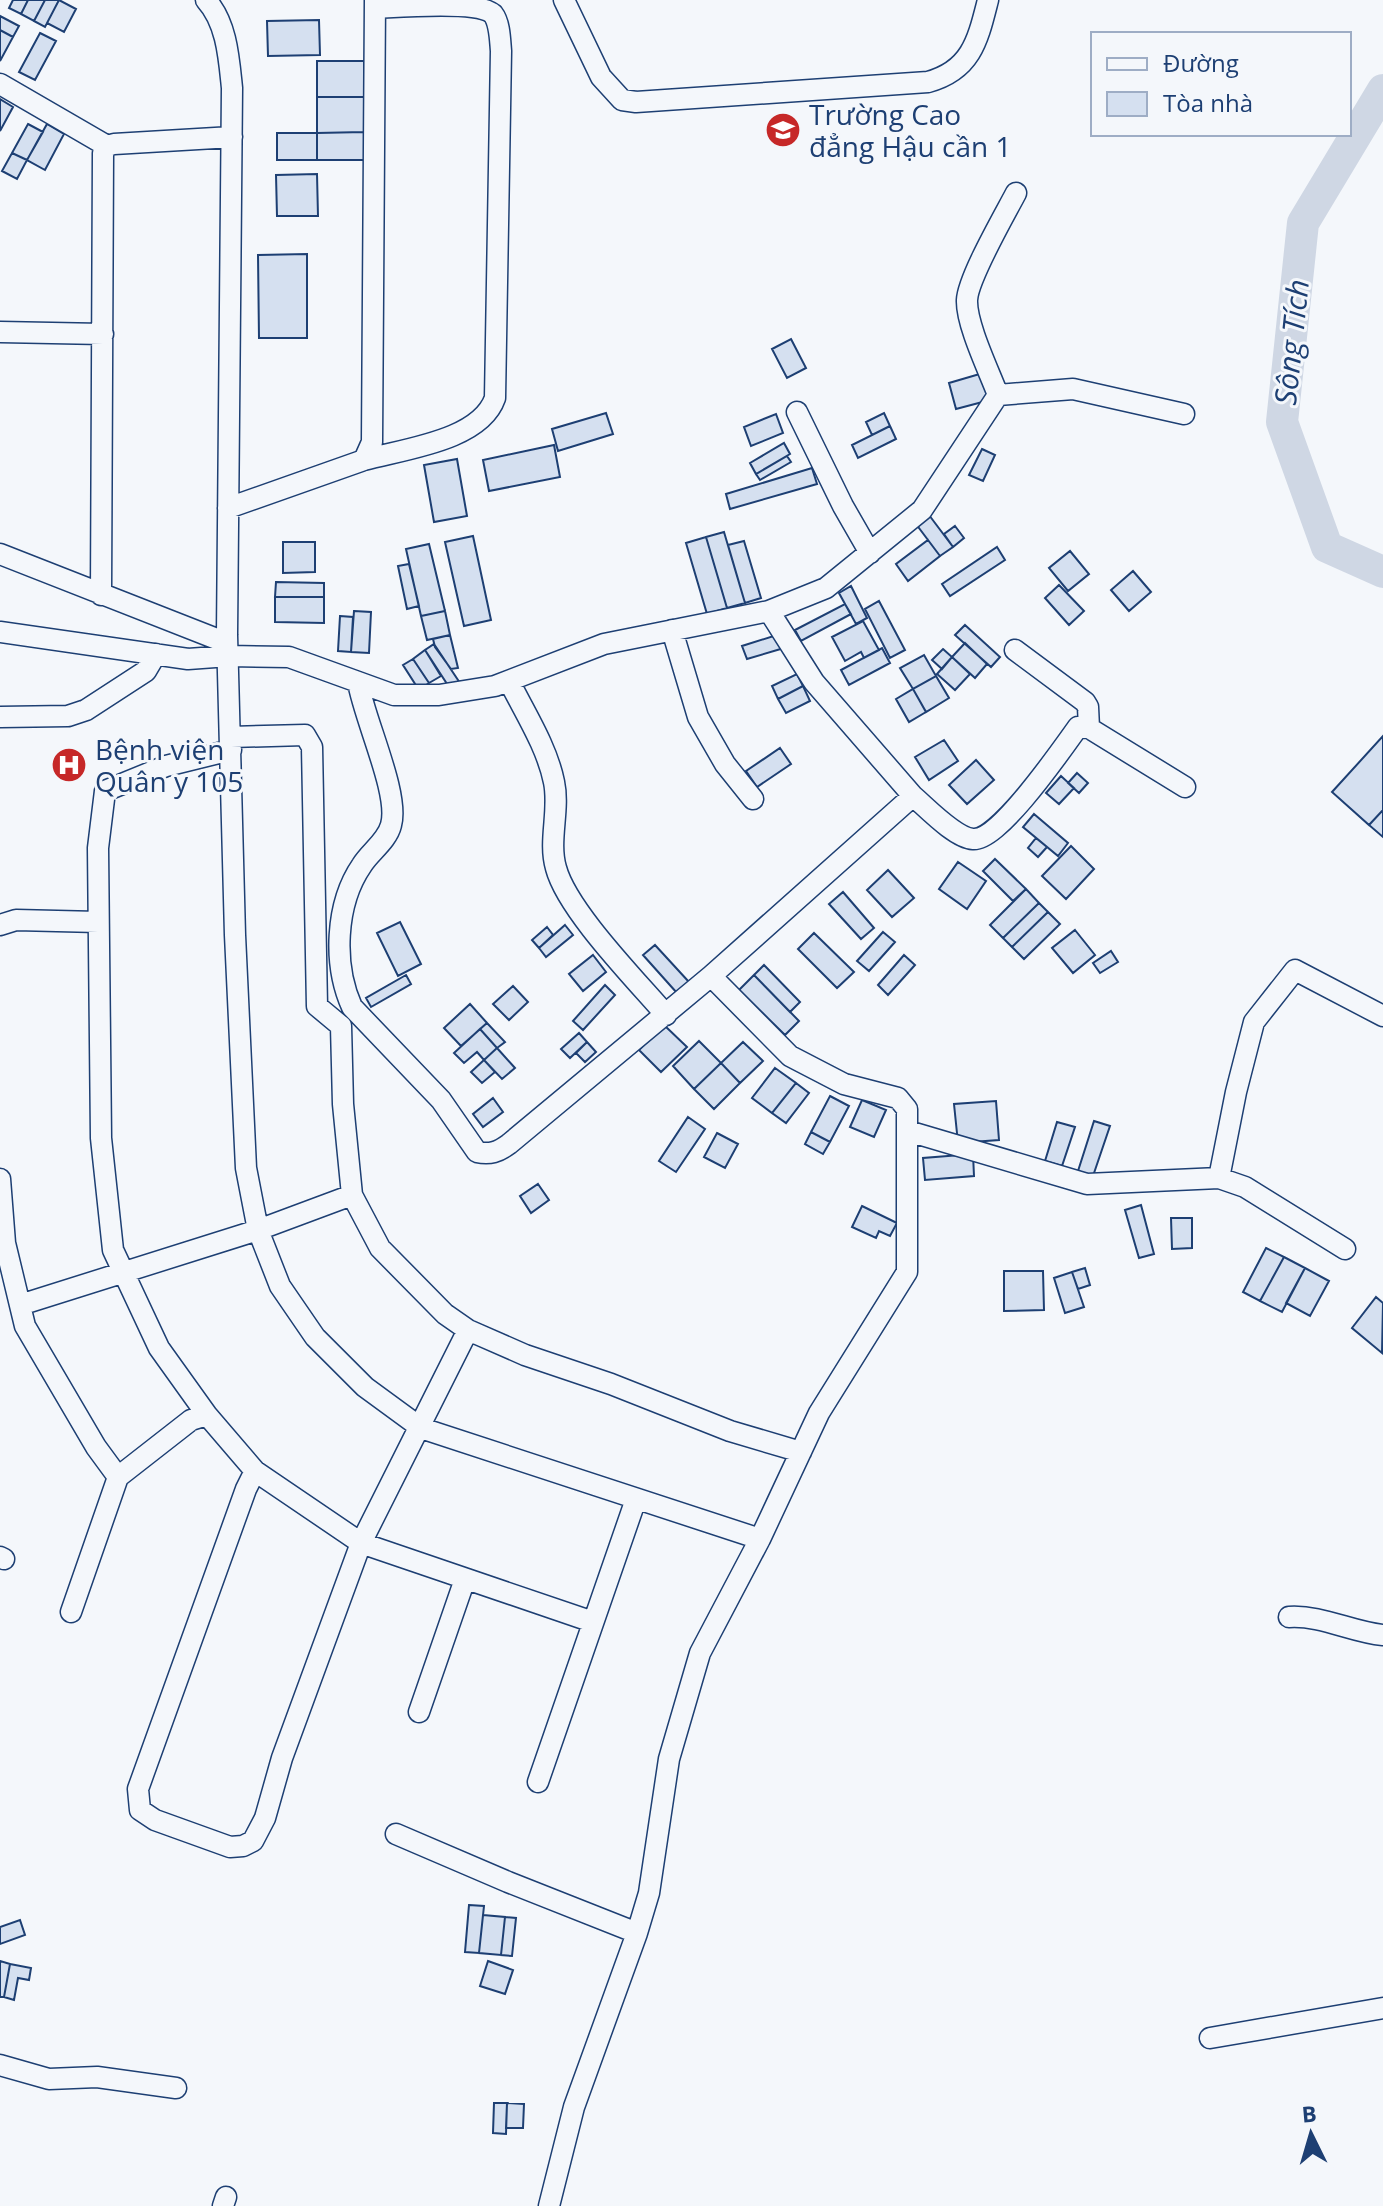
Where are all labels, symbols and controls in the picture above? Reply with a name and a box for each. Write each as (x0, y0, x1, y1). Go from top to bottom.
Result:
legend (1091, 32, 1351, 136)
text: Đường (1163, 46, 1239, 79)
text: Tòa nhà (1163, 86, 1253, 119)
place label: Trường Cao đẳng Hậu cần 1 (809, 95, 1011, 165)
school or university icon: Trường Cao đẳng Hậu cần 1 (764, 111, 802, 149)
water label: Sông Tích (1264, 277, 1318, 407)
place label: Bệnh viện Quân y 105 (95, 730, 243, 800)
hospital icon: Bệnh viện Quân y 105 (50, 746, 88, 784)
north arrow (1271, 2094, 1351, 2174)
text: B (1300, 2097, 1318, 2129)

